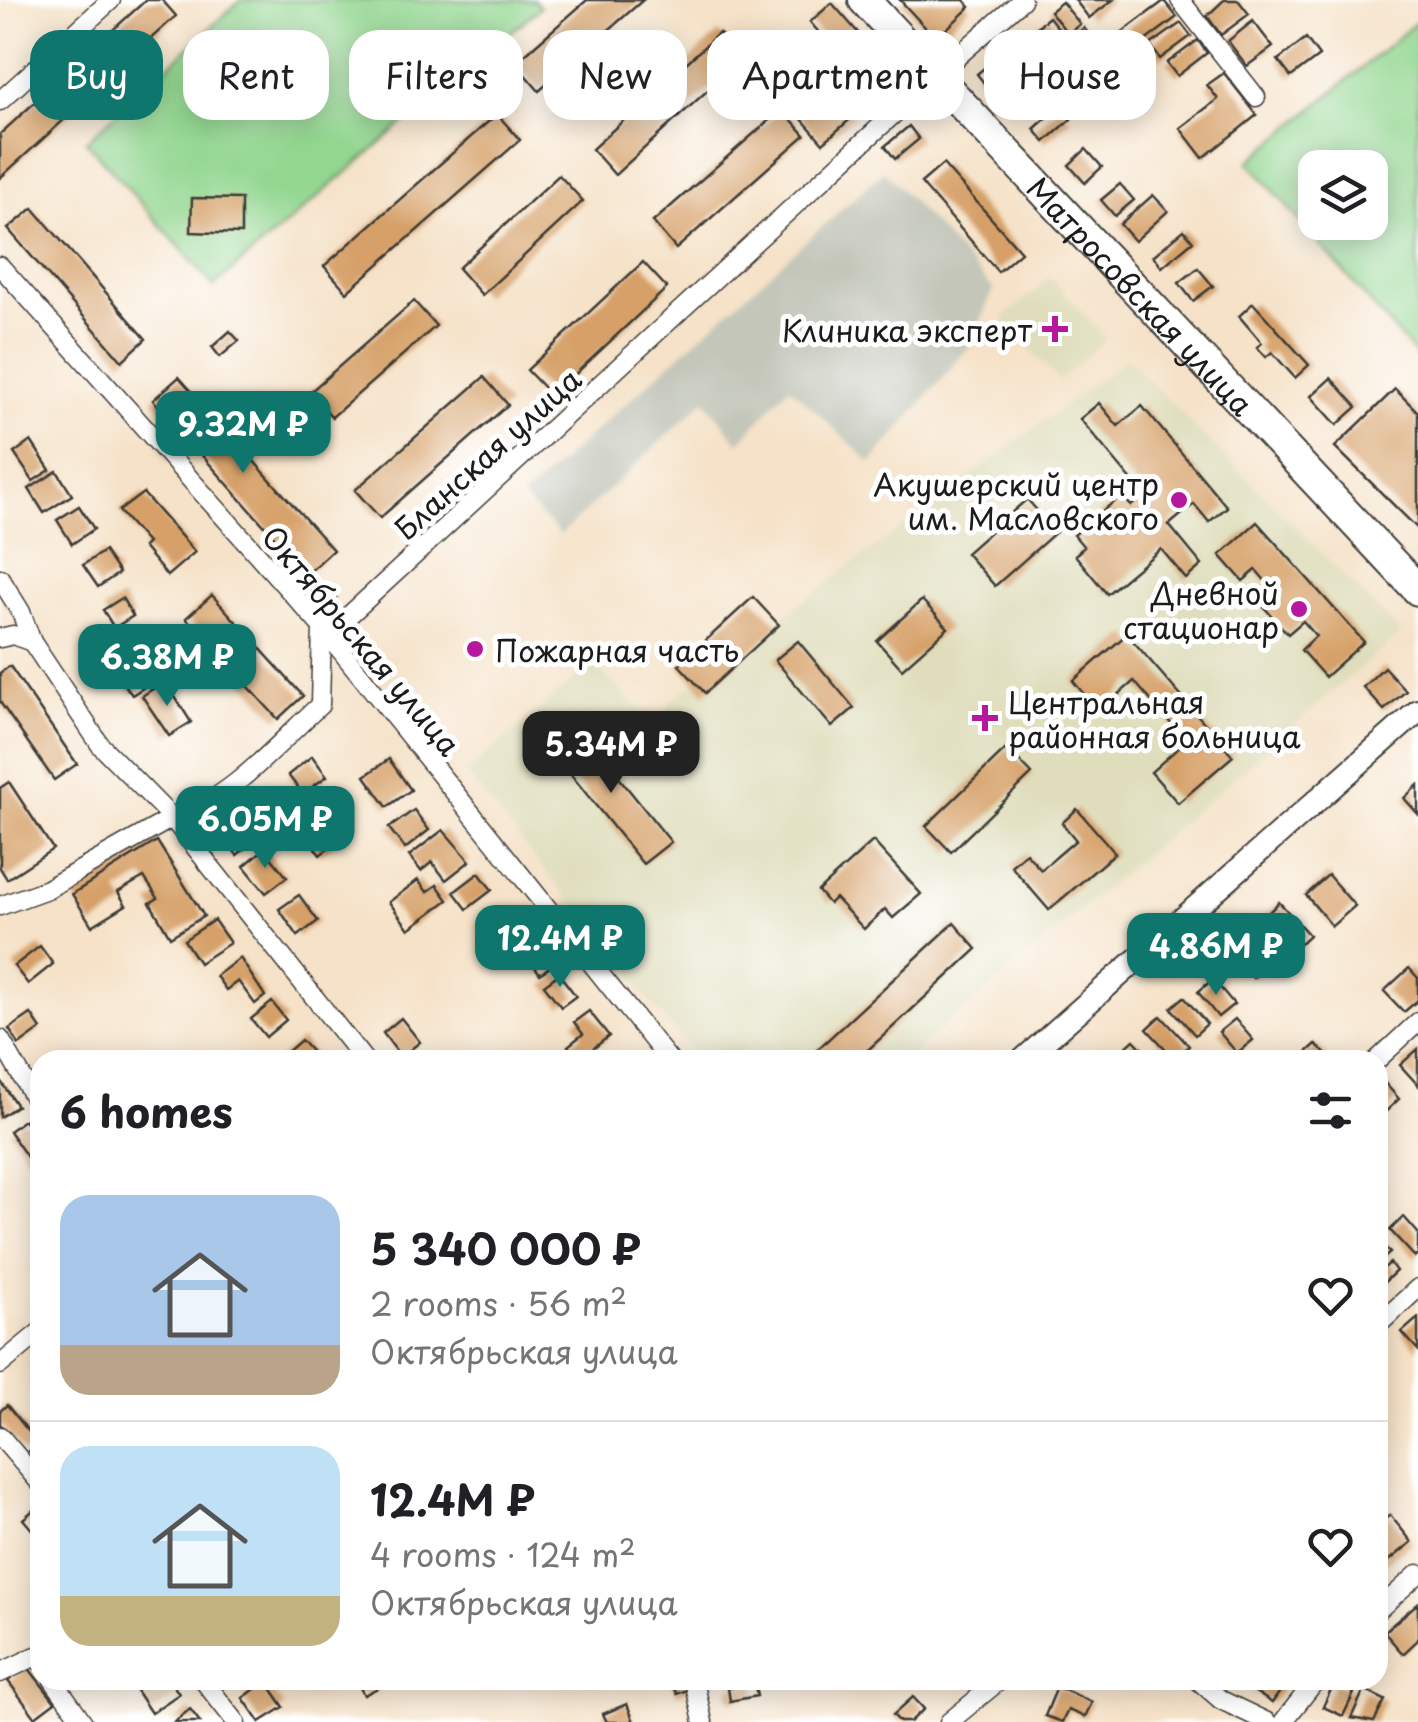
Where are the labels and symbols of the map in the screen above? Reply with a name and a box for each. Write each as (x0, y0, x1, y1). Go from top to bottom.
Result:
street label: Матросовская улица (1018, 166, 1265, 425)
place label: Клиника эксперт (782, 307, 1032, 352)
marker: Клиника эксперт (1042, 316, 1068, 342)
street label: Бланская улица (383, 357, 591, 549)
pin: 9.32M ₽ (151, 391, 335, 476)
place label: Акушерский центр им. Масловского (873, 461, 1159, 540)
marker: Акушерский центр им. Масловского (1168, 489, 1190, 511)
street label: Октябрьская улица (252, 515, 472, 765)
place label: Дневной стационар (1123, 570, 1279, 649)
marker: Дневной стационар (1288, 598, 1310, 620)
pin: 6.38M ₽ (75, 624, 259, 709)
place label: Пожарная часть (495, 627, 739, 672)
marker: Пожарная часть (464, 638, 486, 660)
place label: Центральная районная больница (1008, 679, 1301, 758)
marker: Центральная районная больница (972, 705, 998, 731)
pin: 5.34M ₽ (519, 711, 703, 796)
pin: 6.05M ₽ (173, 786, 357, 871)
pin: 12.4M ₽ (468, 905, 652, 990)
pin: 4.86M ₽ (1124, 913, 1308, 998)

